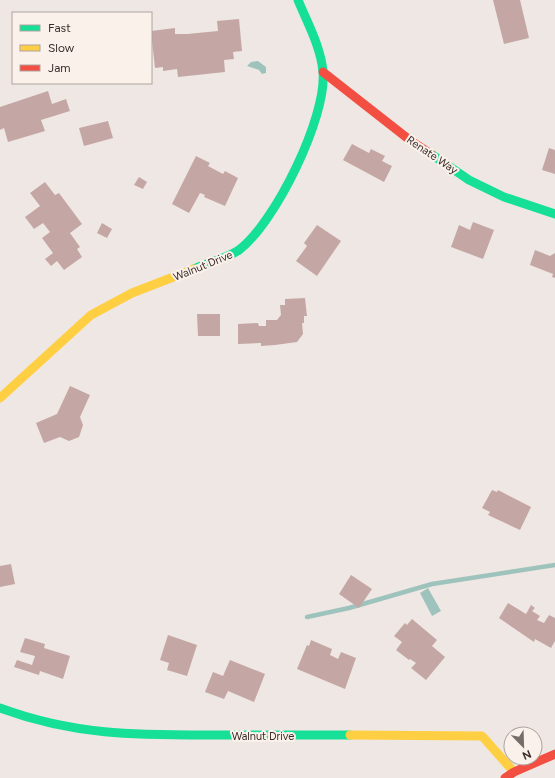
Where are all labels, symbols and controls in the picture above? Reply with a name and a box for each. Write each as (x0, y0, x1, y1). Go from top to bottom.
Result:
legend (12, 12, 152, 84)
text: Fast (48, 21, 71, 35)
text: Slow (48, 41, 75, 55)
text: Jam (48, 61, 71, 75)
street label: Renate Way (404, 133, 460, 177)
street label: Walnut Drive (171, 248, 235, 284)
north arrow (503, 726, 543, 766)
street label: Walnut Drive (232, 730, 294, 743)
text: N (520, 747, 533, 762)

